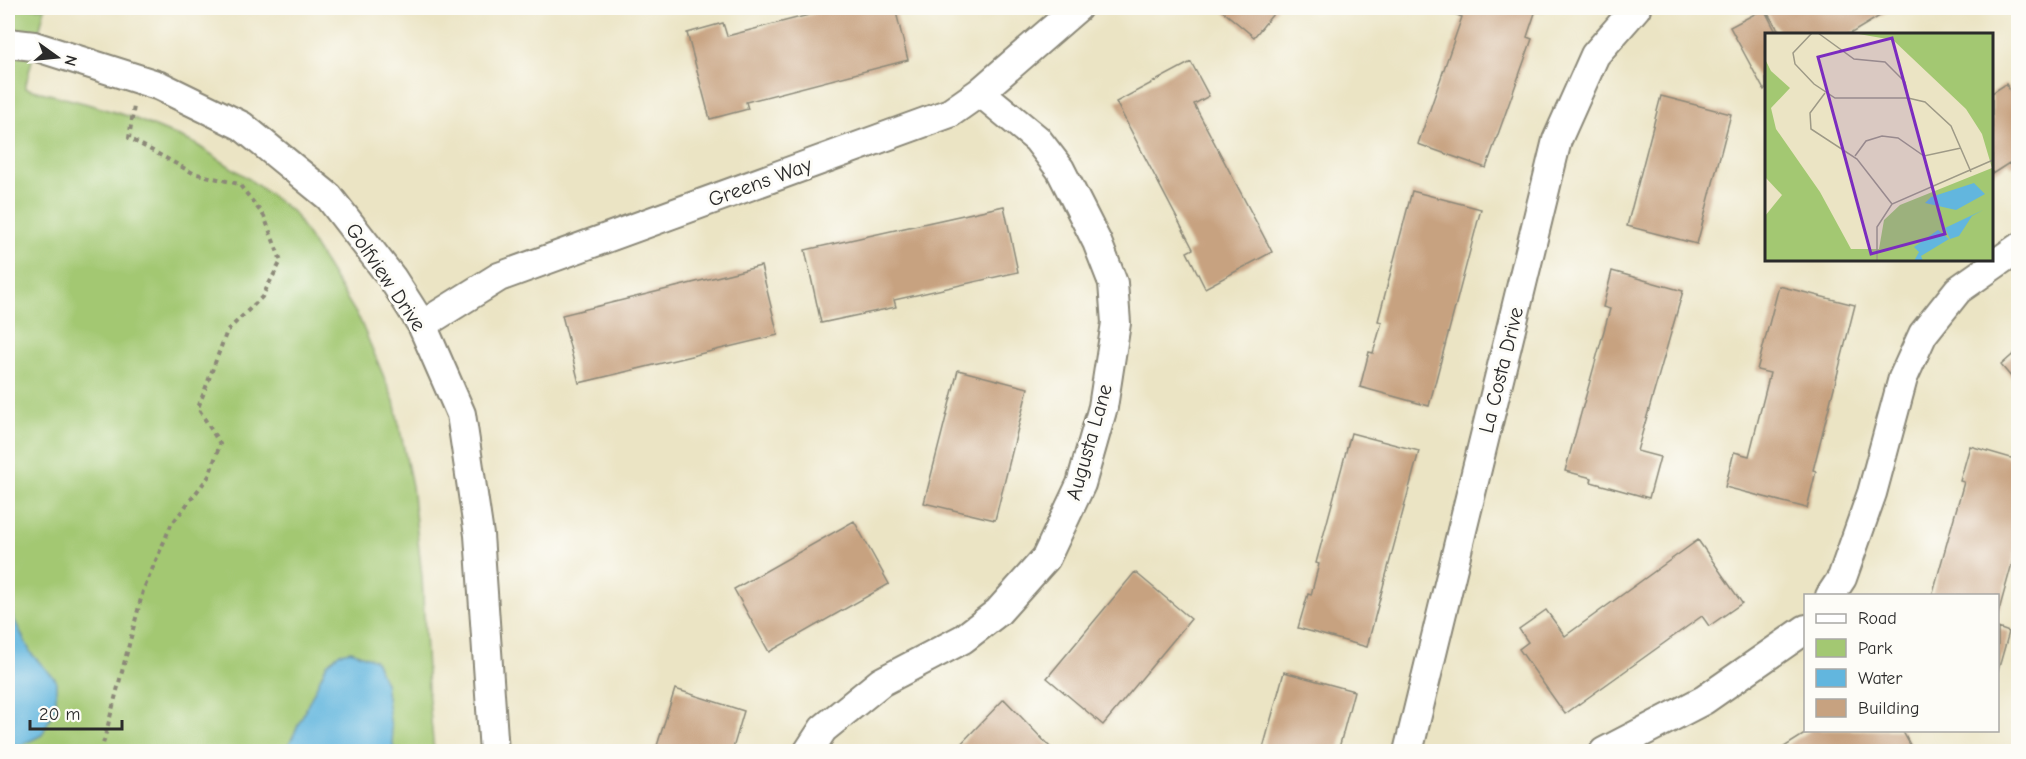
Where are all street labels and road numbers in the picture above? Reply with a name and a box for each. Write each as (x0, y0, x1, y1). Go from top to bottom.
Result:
street label: Greens Way (705, 152, 816, 212)
street label: Golfview Drive (341, 218, 431, 336)
street label: La Costa Drive (1474, 304, 1528, 436)
street label: Augusta Lane (1061, 381, 1117, 503)

